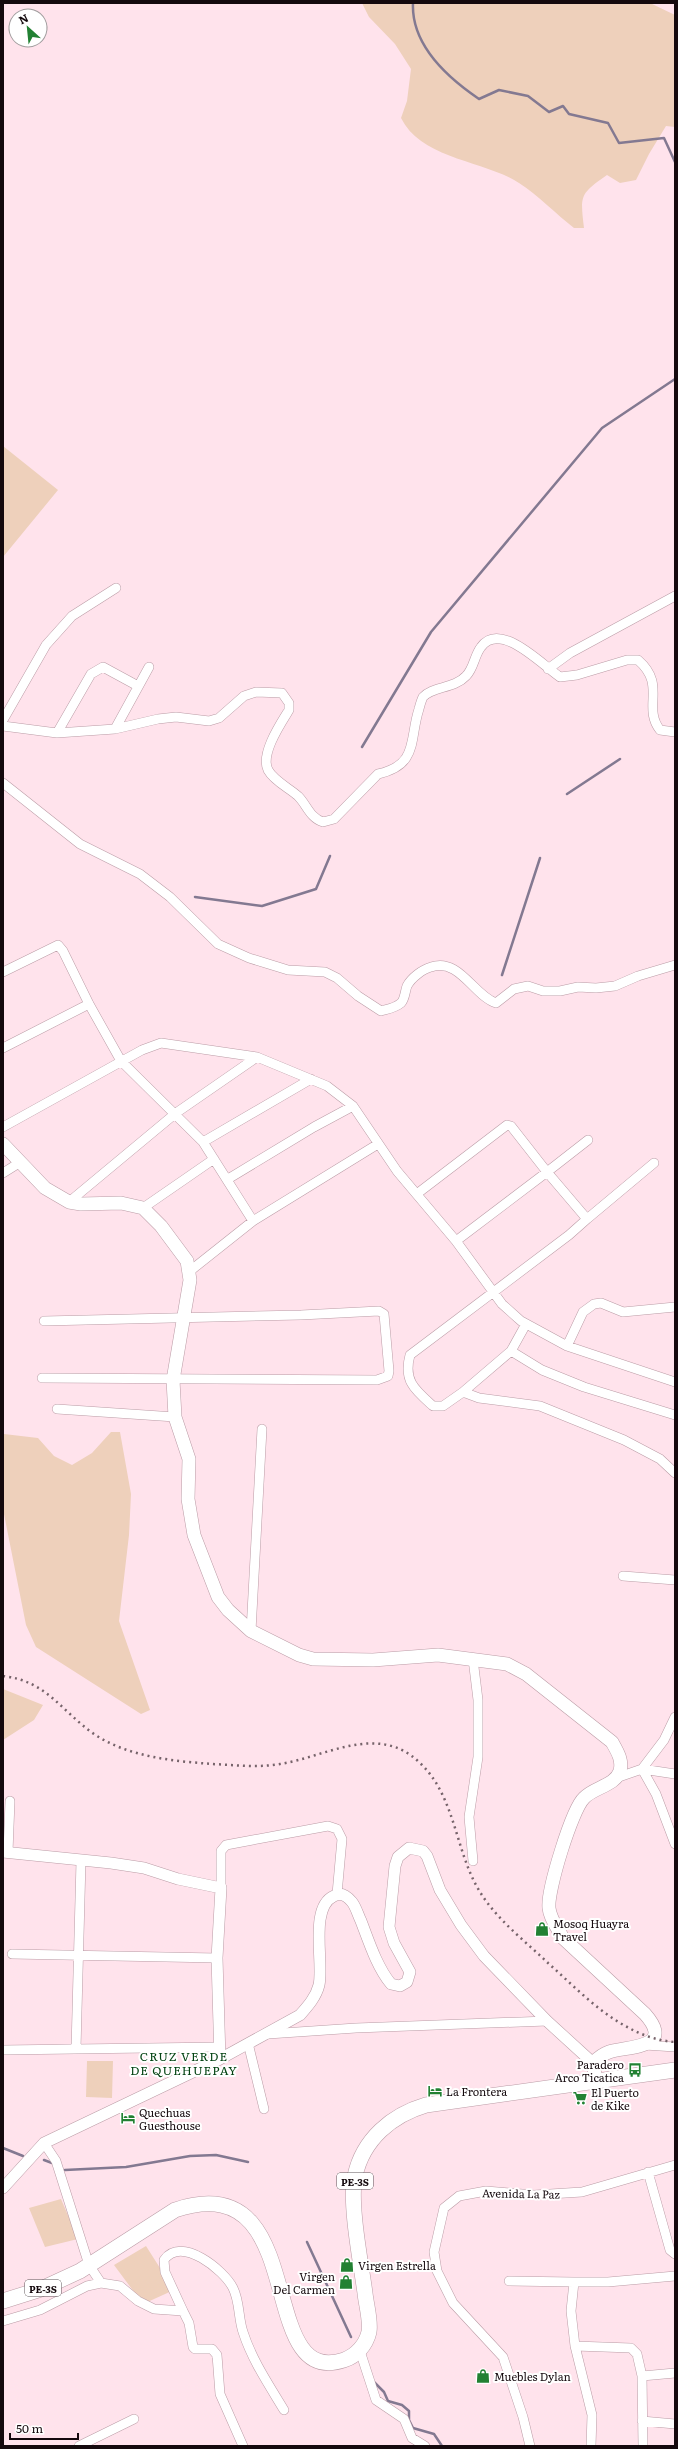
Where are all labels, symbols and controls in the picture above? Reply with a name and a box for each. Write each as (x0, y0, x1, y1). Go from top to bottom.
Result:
north arrow (8, 8, 48, 48)
text: N (15, 9, 31, 27)
place label: Mosoq Huayra Travel (553, 1915, 629, 1944)
shop icon: Mosoq Huayra Travel (534, 1921, 550, 1937)
district label: CRUZ VERDE DE QUEHUEPAY (130, 2047, 238, 2079)
place label: Paradero Arco Ticatica (555, 2056, 624, 2085)
bus stop icon: Paradero Arco Ticatica (627, 2062, 643, 2078)
hotel icon: La Frontera (427, 2083, 443, 2099)
place label: La Frontera (446, 2083, 507, 2099)
place label: El Puerto de Kike (591, 2084, 639, 2113)
supermarket icon: El Puerto de Kike (572, 2090, 588, 2106)
place label: Quechuas Guesthouse (139, 2104, 201, 2133)
hotel icon: Quechuas Guesthouse (120, 2110, 136, 2126)
road number: PE-3S (337, 2173, 373, 2189)
street label: Avenida La Paz (482, 2184, 561, 2202)
shop icon: Virgen Estrella (339, 2257, 355, 2273)
place label: Virgen Estrella (358, 2257, 436, 2273)
place label: Virgen Del Carmen (273, 2268, 335, 2297)
shop icon: Virgen Del Carmen (338, 2274, 354, 2290)
road number: PE-3S (25, 2280, 61, 2296)
shop icon: Muebles Dylan (475, 2368, 491, 2384)
place label: Muebles Dylan (494, 2368, 571, 2384)
scale bar (10, 2415, 78, 2441)
text: 50 m (16, 2419, 43, 2437)

